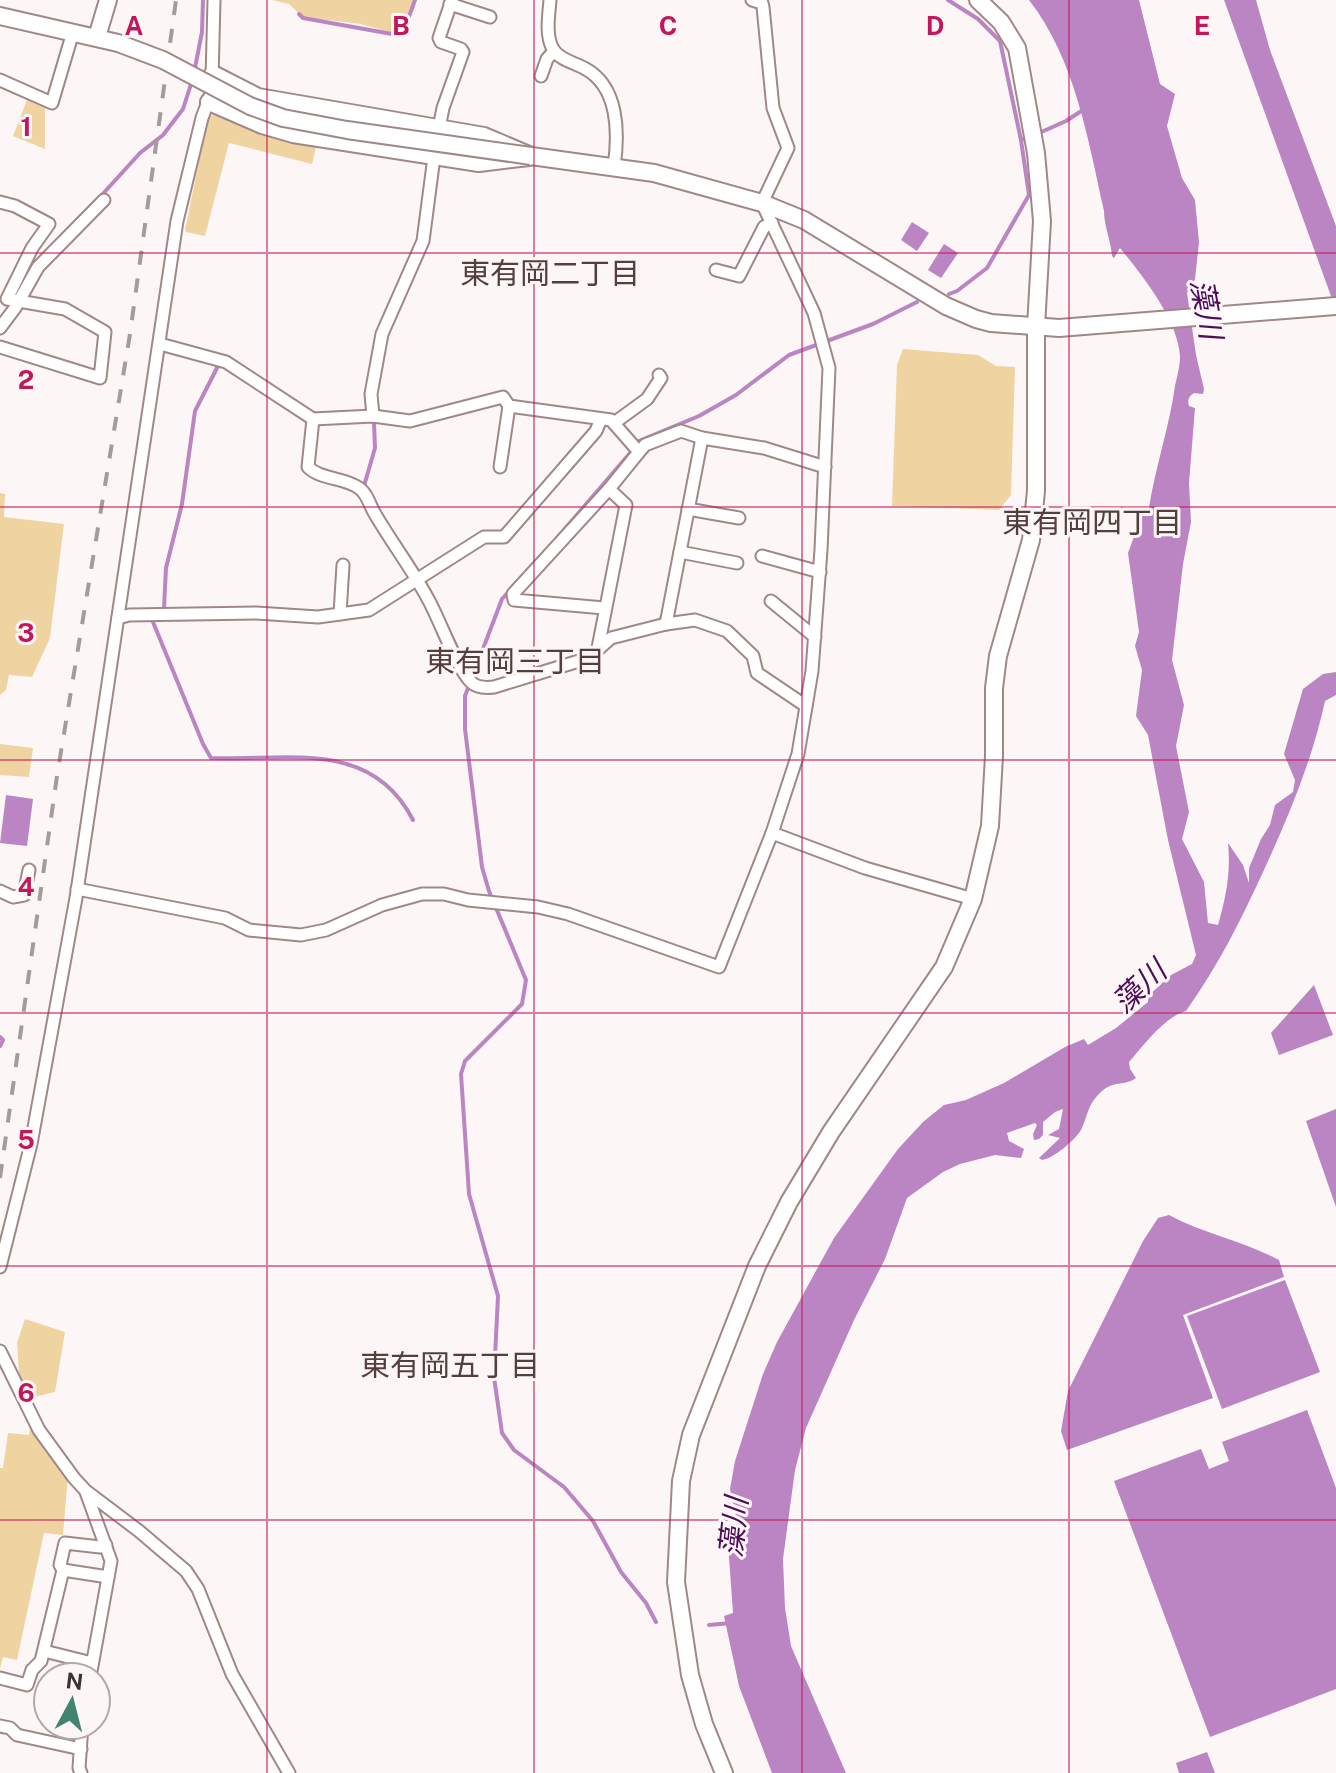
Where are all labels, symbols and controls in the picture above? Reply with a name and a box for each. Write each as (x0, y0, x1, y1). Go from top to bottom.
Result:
text: A (125, 10, 144, 41)
text: B (392, 10, 410, 41)
text: C (659, 10, 677, 41)
text: D (926, 10, 944, 41)
text: E (1194, 10, 1210, 41)
text: 1 (20, 111, 32, 142)
district label: 東有岡二丁目 (460, 255, 640, 291)
water label: 藻川 (1184, 276, 1230, 345)
text: 2 (18, 364, 34, 395)
district label: 東有岡四丁目 (1002, 504, 1182, 540)
text: 3 (17, 617, 35, 648)
district label: 東有岡三丁目 (425, 643, 605, 679)
text: 4 (17, 871, 35, 902)
water label: 藻川 (1105, 950, 1175, 1020)
text: 5 (17, 1124, 35, 1155)
district label: 東有岡五丁目 (360, 1347, 540, 1383)
text: 6 (17, 1377, 35, 1408)
water label: 藻川 (712, 1492, 754, 1559)
north arrow (32, 1661, 112, 1741)
text: N (64, 1667, 85, 1695)

